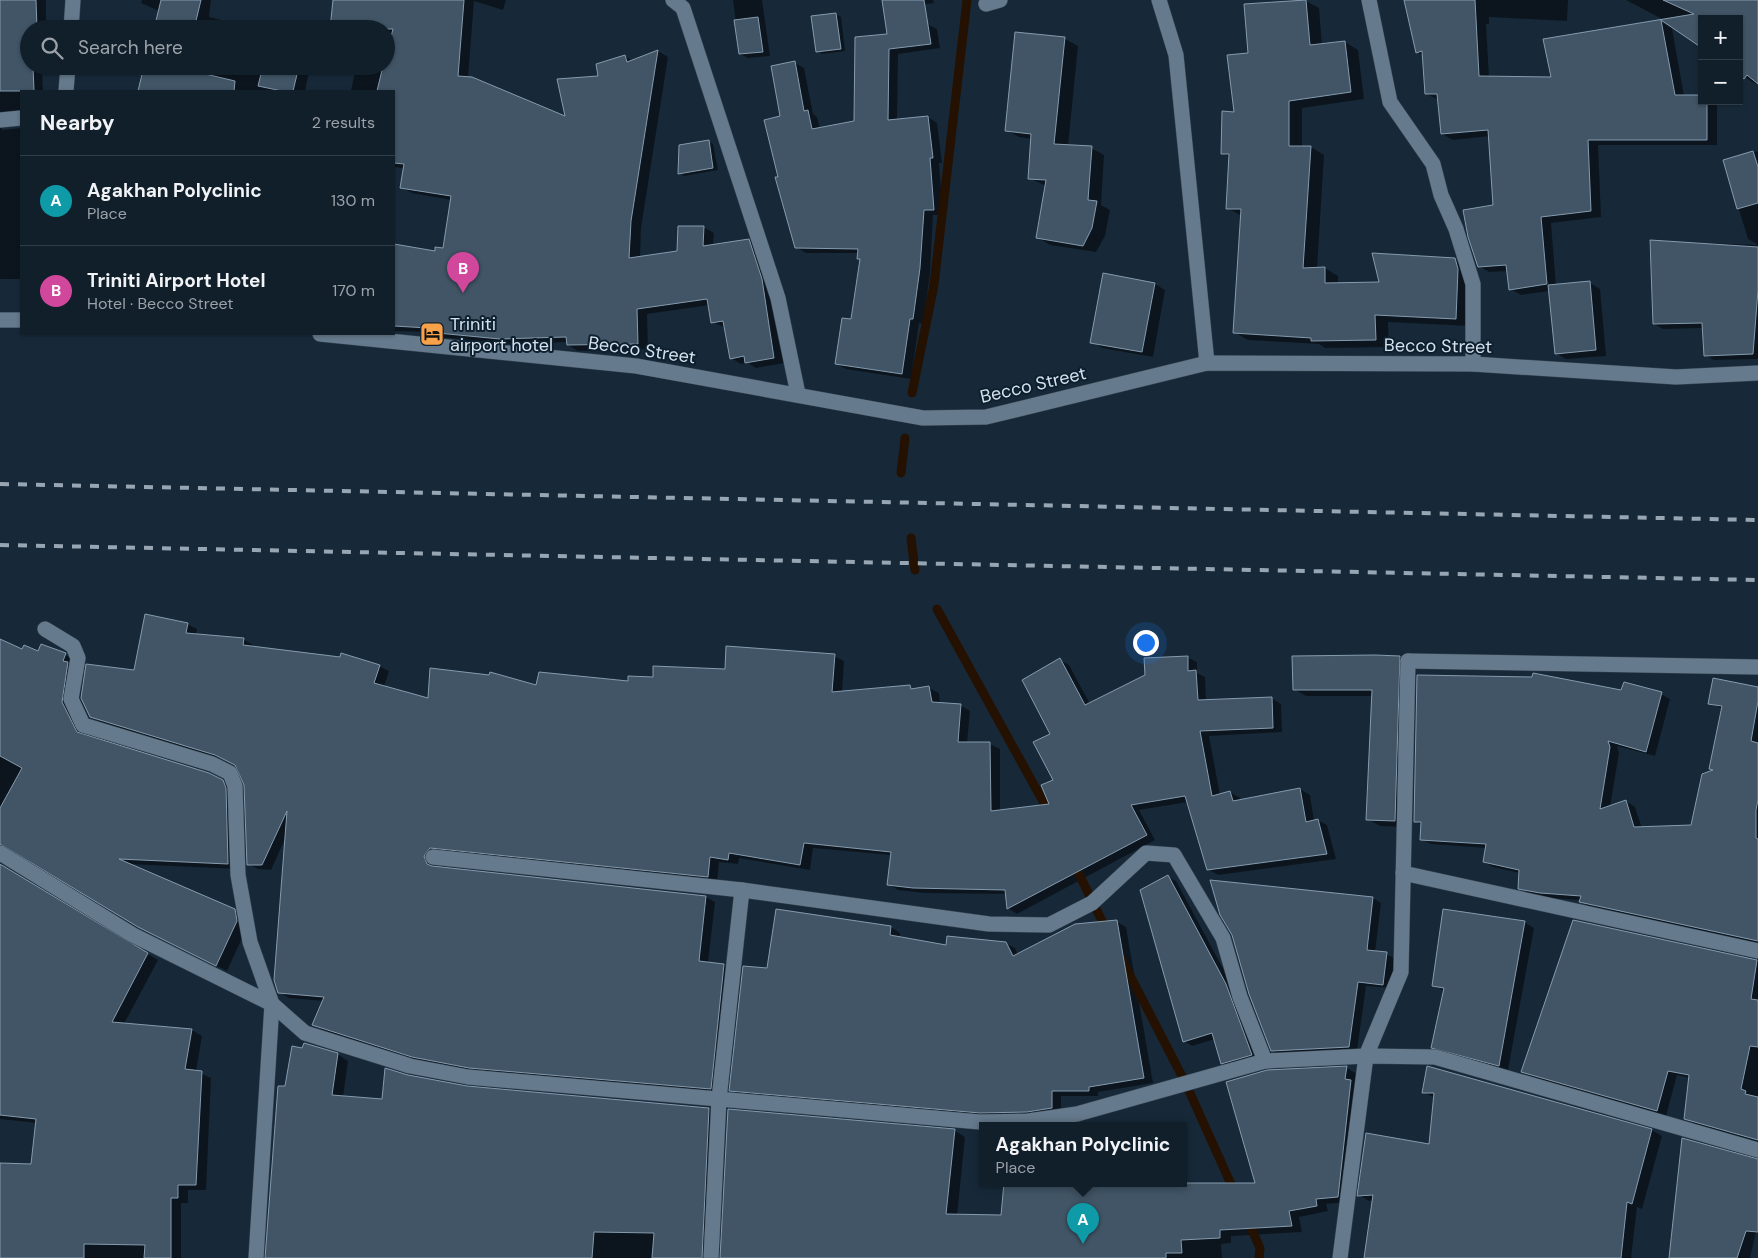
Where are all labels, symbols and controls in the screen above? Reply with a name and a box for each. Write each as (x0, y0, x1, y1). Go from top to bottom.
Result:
map controls (1698, 15, 1743, 105)
button: + (1698, 15, 1743, 60)
search box (20, 20, 395, 75)
icon: search (38, 34, 66, 62)
text: Search here (78, 35, 183, 60)
button: − (1698, 60, 1743, 105)
text: Nearby (40, 109, 114, 137)
text: 2 results (312, 112, 375, 133)
text: Agakhan Polyclinic (87, 178, 262, 203)
text: A (50, 190, 62, 211)
text: 130 m (331, 190, 375, 211)
text: Place (87, 203, 127, 224)
pin: B (447, 252, 479, 293)
text: Triniti Airport Hotel (87, 268, 265, 293)
text: B (51, 280, 61, 301)
text: 170 m (332, 280, 375, 301)
text: Hotel · Becco Street (87, 293, 234, 314)
place label: Triniti airport hotel (450, 312, 553, 357)
hotel icon: Triniti airport hotel (419, 321, 445, 347)
street label: Becco Street (587, 331, 697, 369)
street label: Becco Street (1384, 333, 1492, 359)
street label: Becco Street (978, 361, 1088, 409)
your location (1133, 630, 1159, 656)
popup (979, 1122, 1187, 1187)
text: Agakhan Polyclinic (996, 1132, 1170, 1157)
text: Place (996, 1157, 1035, 1178)
pin: A (1067, 1203, 1099, 1244)

